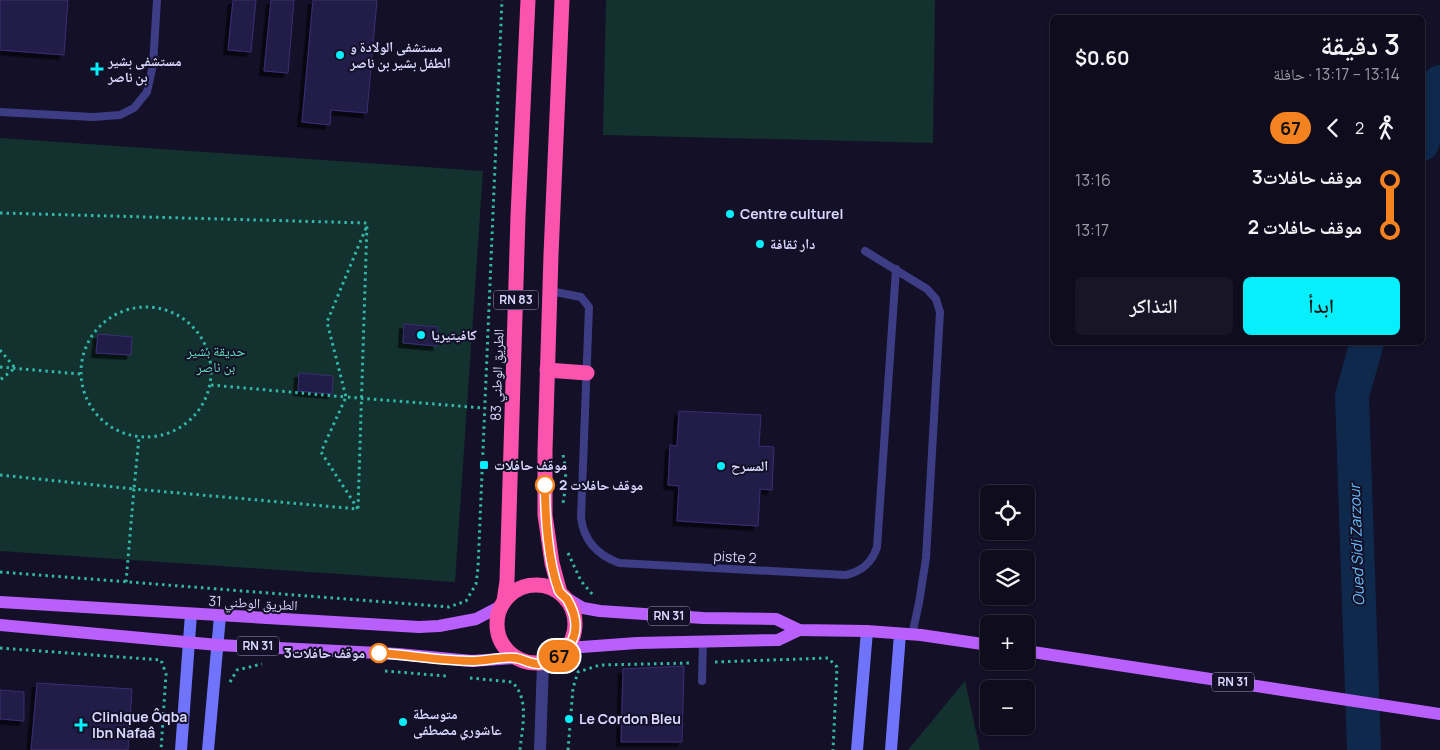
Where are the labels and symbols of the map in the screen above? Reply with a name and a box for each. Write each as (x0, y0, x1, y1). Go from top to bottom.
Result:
place label: مستشفى الولادة و الطفل بشير بن ناصر (349, 37, 451, 72)
marker: مستشفى الولادة و الطفل بشير بن ناصر (334, 49, 346, 61)
place label: مستشفى بشير بن ناصر (107, 51, 182, 86)
marker: مستشفى بشير بن ناصر (90, 62, 104, 76)
place label: Centre culturel (740, 204, 843, 223)
marker: Centre culturel (724, 208, 736, 220)
place label: دار ثقافة (770, 234, 815, 253)
marker: دار ثقافة (754, 238, 766, 250)
road number: RN 83 (494, 290, 538, 310)
place label: كافيتيريا (431, 325, 477, 344)
marker: كافيتيريا (415, 329, 427, 341)
street label: الطريق الوطني 83 (485, 329, 510, 421)
park label: حديقة بشير بن ناصر (186, 341, 245, 376)
place label: موقف حافلات (494, 455, 567, 474)
place label: المسرح (731, 456, 768, 475)
marker: موقف حافلات (478, 459, 490, 471)
marker: المسرح (715, 460, 727, 472)
marker: موقف حافلات 2 (535, 475, 555, 495)
place label: موقف حافلات 2 (559, 475, 643, 494)
water label: Oued Sidi Zarzour (1344, 481, 1369, 606)
street label: piste 2 (713, 546, 757, 567)
street label: الطريق الوطني 31 (208, 591, 298, 617)
road number: RN 31 (648, 606, 690, 626)
road number: RN 31 (237, 636, 279, 656)
line badge: 67 (536, 640, 582, 672)
place label: موقف حافلات3 (284, 643, 365, 662)
marker: موقف حافلات3 (369, 643, 389, 663)
road number: RN 31 (1212, 672, 1254, 692)
place label: متوسطة عاشوري مصطفى (413, 704, 502, 741)
place label: Clinique Ôqba Ibn Nafaâ (92, 707, 187, 742)
place label: Le Cordon Bleu (579, 709, 681, 728)
marker: Le Cordon Bleu (563, 713, 575, 725)
marker: متوسطة عاشوري مصطفى (397, 716, 409, 728)
marker: Clinique Ôqba Ibn Nafaâ (74, 718, 88, 732)

